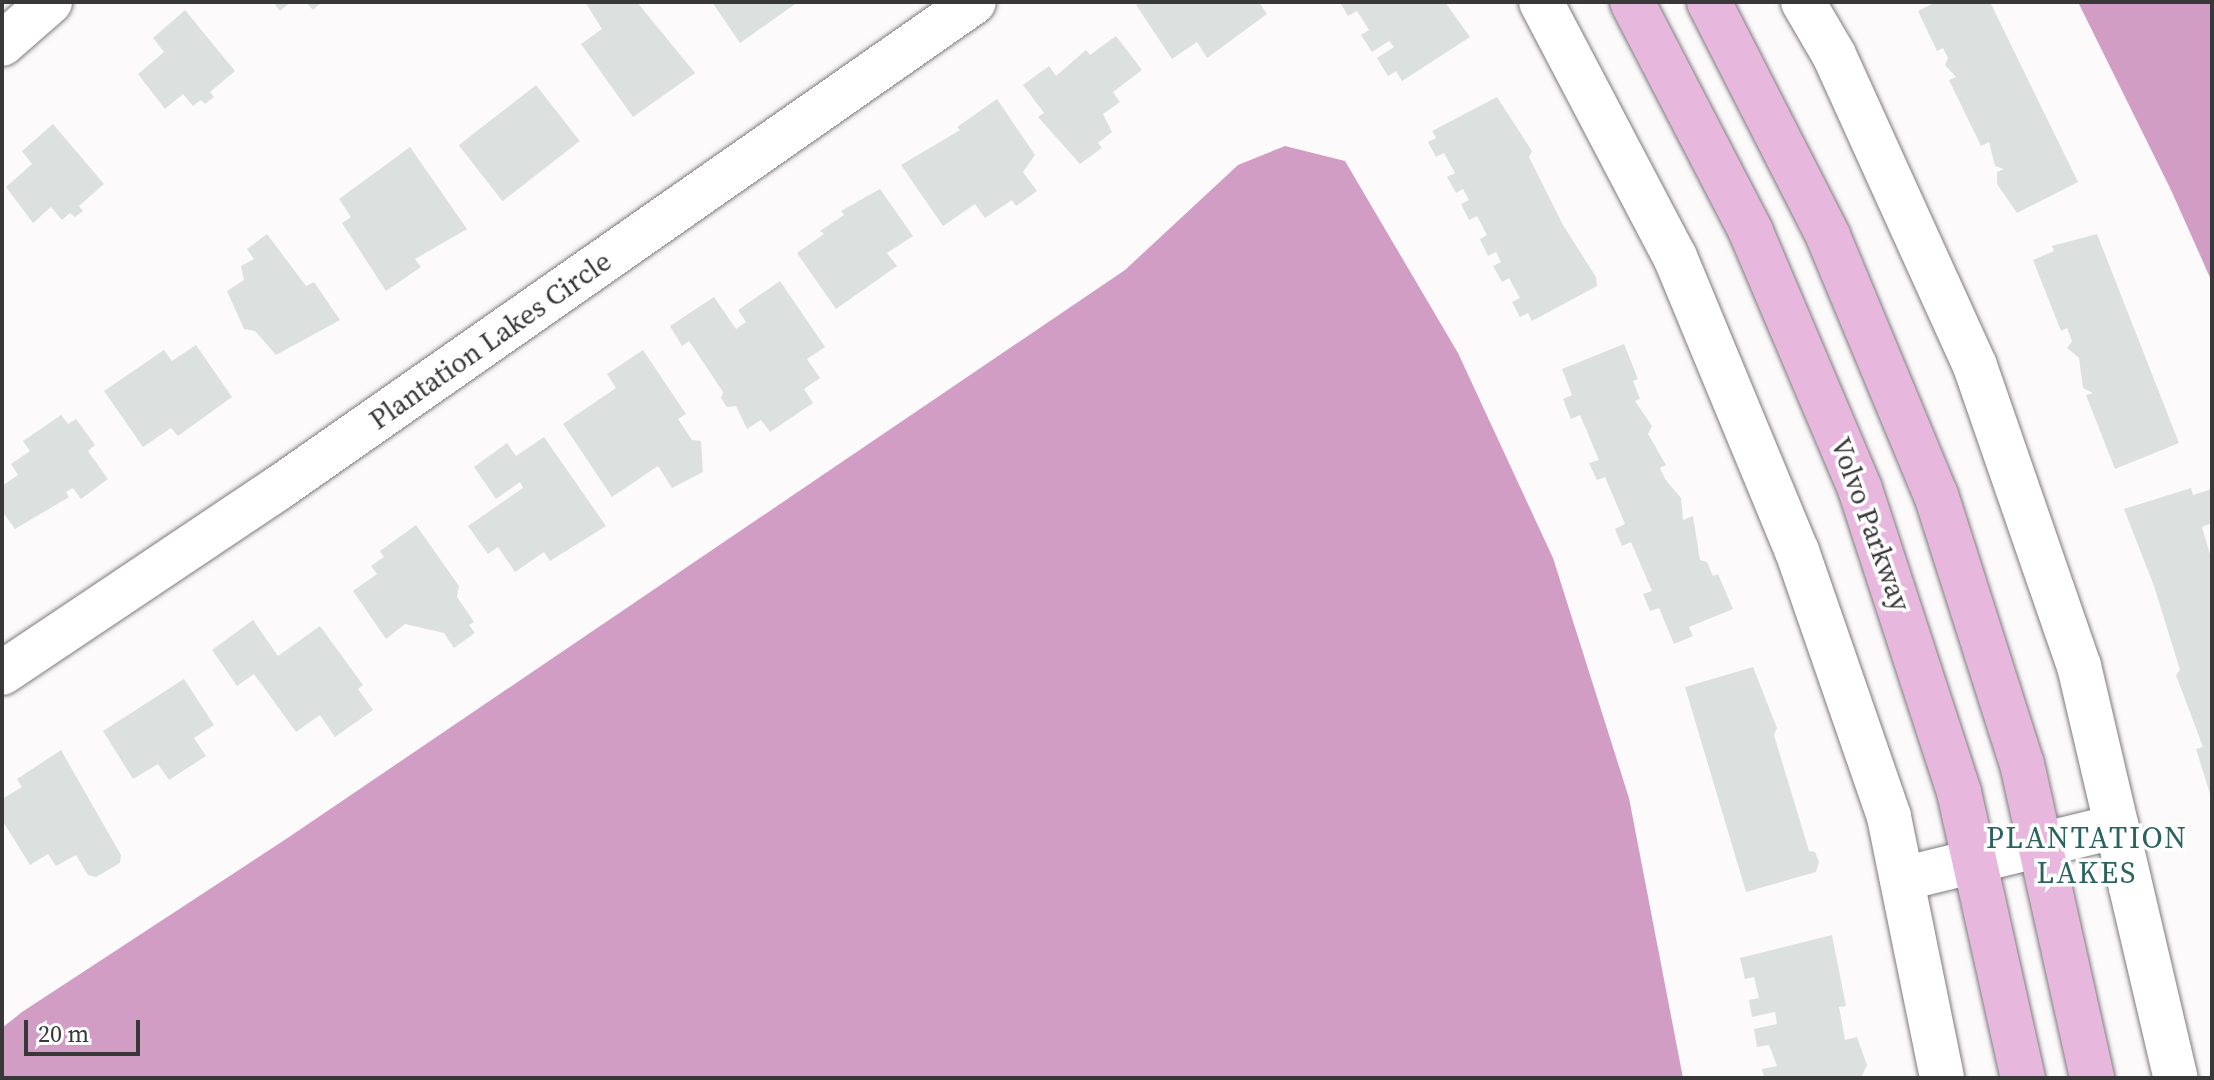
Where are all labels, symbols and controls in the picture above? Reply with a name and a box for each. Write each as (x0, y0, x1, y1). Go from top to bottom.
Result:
street label: Plantation Lakes Circle (363, 244, 617, 436)
street label: Volvo Parkway (1824, 433, 1918, 615)
district label: PLANTATION LAKES (1986, 820, 2188, 890)
scale bar (28, 1004, 144, 1054)
text: 20 m (38, 1017, 89, 1050)

